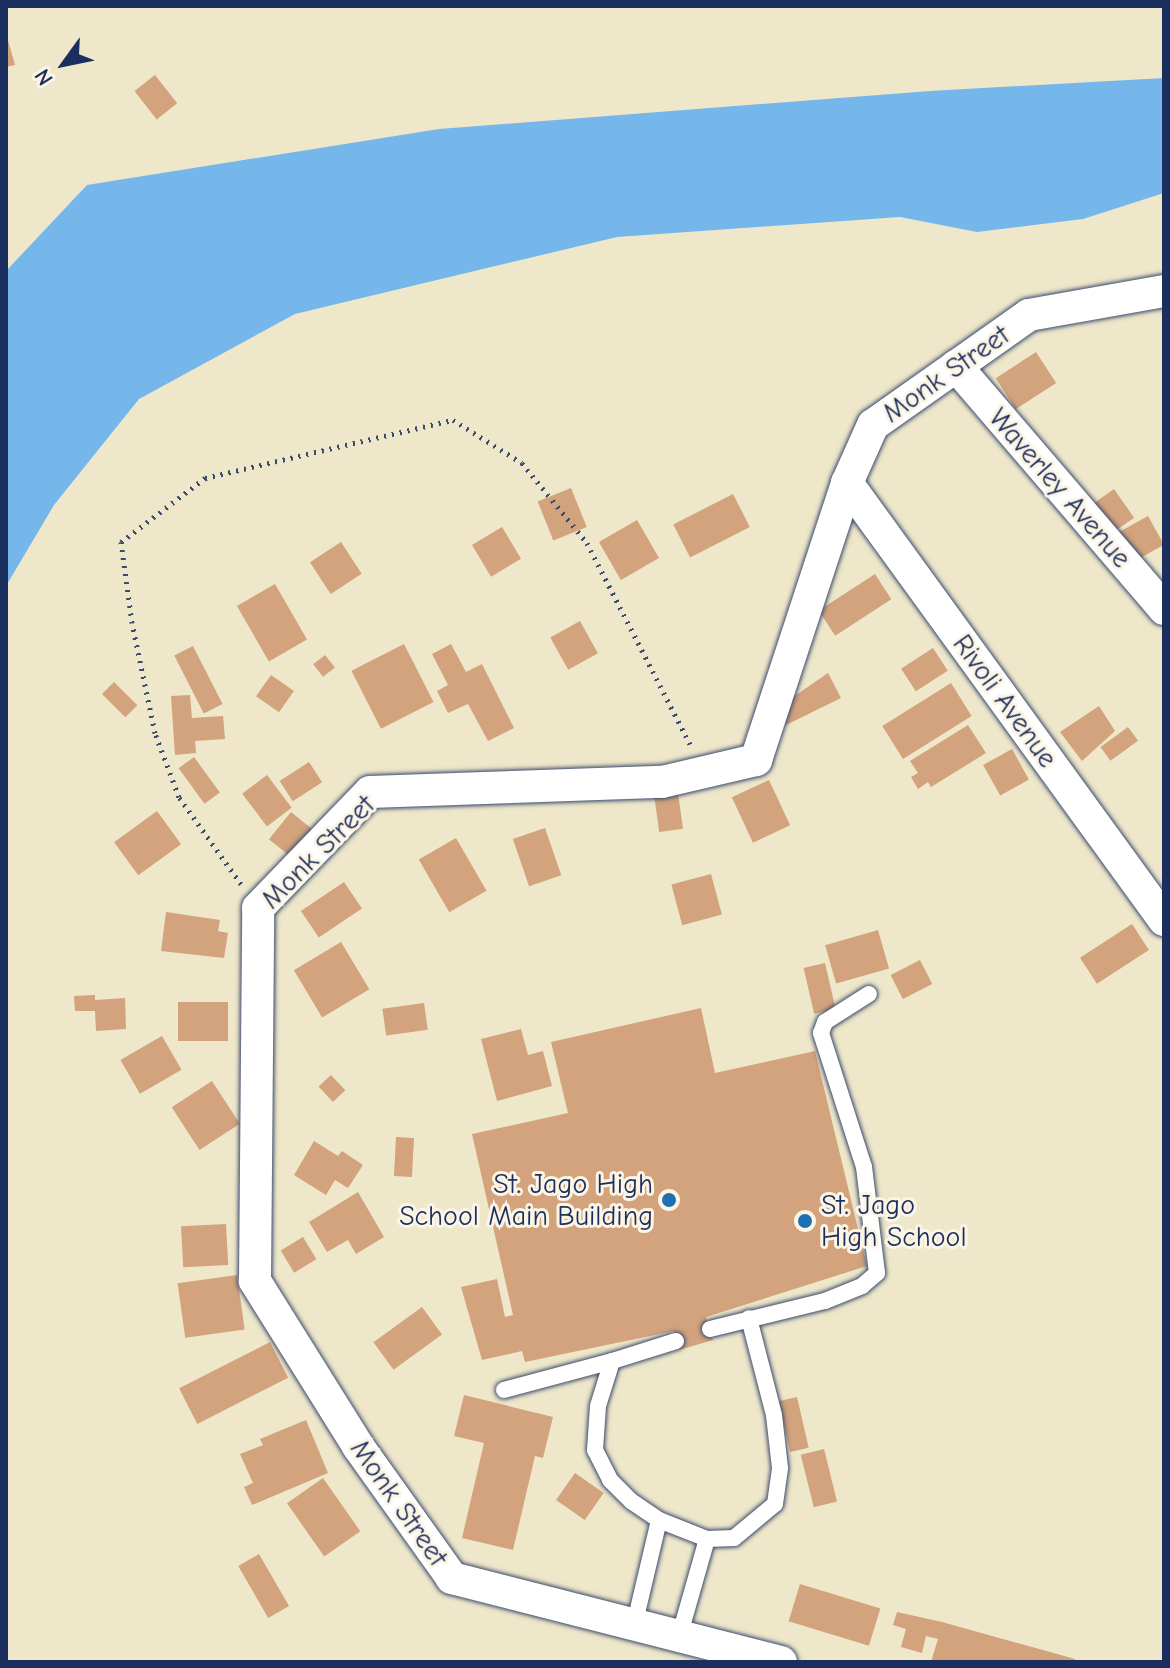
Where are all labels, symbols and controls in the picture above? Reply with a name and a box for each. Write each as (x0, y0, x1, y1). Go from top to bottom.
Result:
north arrow (24, 24, 104, 104)
text: N (29, 64, 59, 90)
street label: Monk Street (876, 318, 1016, 430)
street label: Waverley Avenue (982, 401, 1138, 575)
street label: Rivoli Avenue (946, 628, 1064, 774)
street label: Monk Street (254, 788, 382, 916)
place label: St. Jago High School Main Building (399, 1167, 653, 1233)
place label: St. Jago High School (821, 1188, 967, 1254)
marker: St. Jago High School Main Building (660, 1191, 678, 1209)
marker: St. Jago High School (796, 1212, 814, 1230)
street label: Monk Street (343, 1433, 455, 1573)

